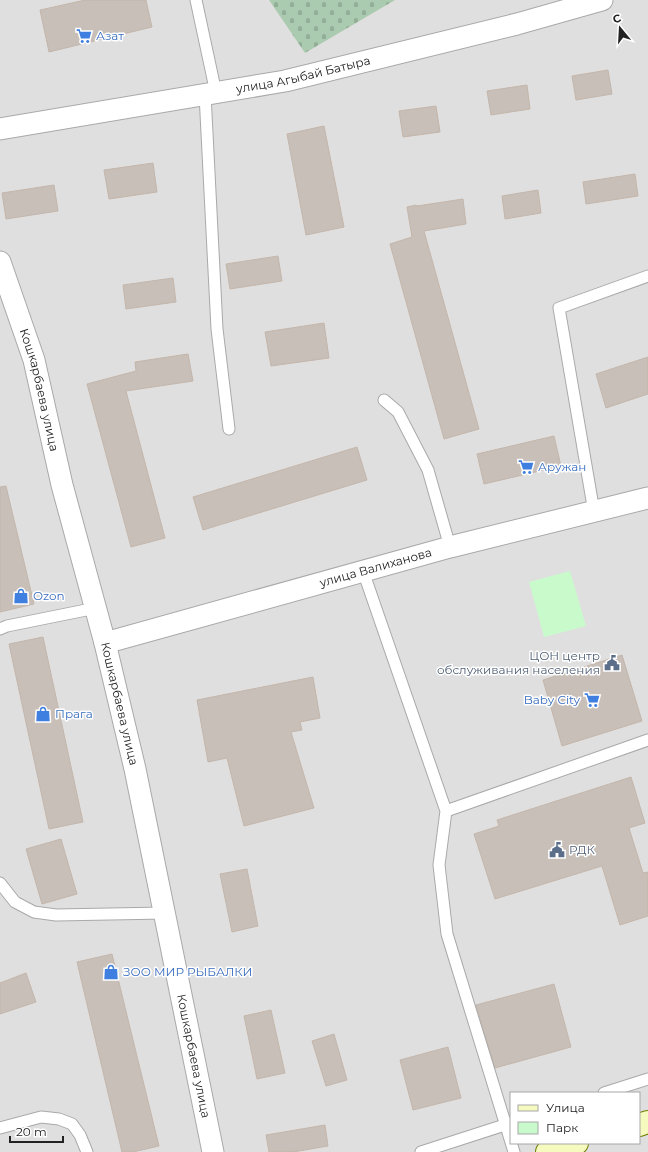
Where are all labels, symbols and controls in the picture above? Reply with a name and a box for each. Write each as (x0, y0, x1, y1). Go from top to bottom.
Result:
north arrow (600, 8, 640, 48)
text: С (611, 11, 623, 26)
supermarket icon: Азат (75, 27, 93, 45)
place label: Азат (96, 28, 124, 43)
street label: улица Агыбай Батыра (234, 52, 372, 96)
street label: Кошкарбаева улица (17, 326, 62, 453)
supermarket icon: Аружан (517, 458, 535, 476)
place label: Аружан (538, 459, 586, 474)
street label: улица Валиханова (317, 544, 433, 590)
shop icon: Ozon (12, 587, 30, 605)
place label: Ozon (33, 588, 65, 603)
street label: Кошкарбаева улица (98, 640, 142, 767)
place label: ЦОН центр обслуживания населения (437, 648, 600, 677)
public building icon: ЦОН центр обслуживания населения (603, 654, 621, 672)
supermarket icon: Baby City (583, 691, 601, 709)
place label: Baby City (524, 692, 580, 707)
shop icon: Прага (34, 705, 52, 723)
place label: Прага (55, 706, 93, 721)
public building icon: РДК (548, 841, 566, 859)
place label: РДК (569, 842, 596, 857)
shop icon: ЗОО МИР РЫБАЛКИ (102, 963, 120, 981)
place label: ЗОО МИР РЫБАЛКИ (123, 964, 252, 979)
street label: Кошкарбаева улица (174, 993, 214, 1119)
legend (510, 1092, 640, 1144)
text: Улица (546, 1100, 585, 1115)
scale bar (10, 1118, 63, 1144)
text: Парк (546, 1120, 578, 1135)
text: 20 m (16, 1124, 47, 1139)

